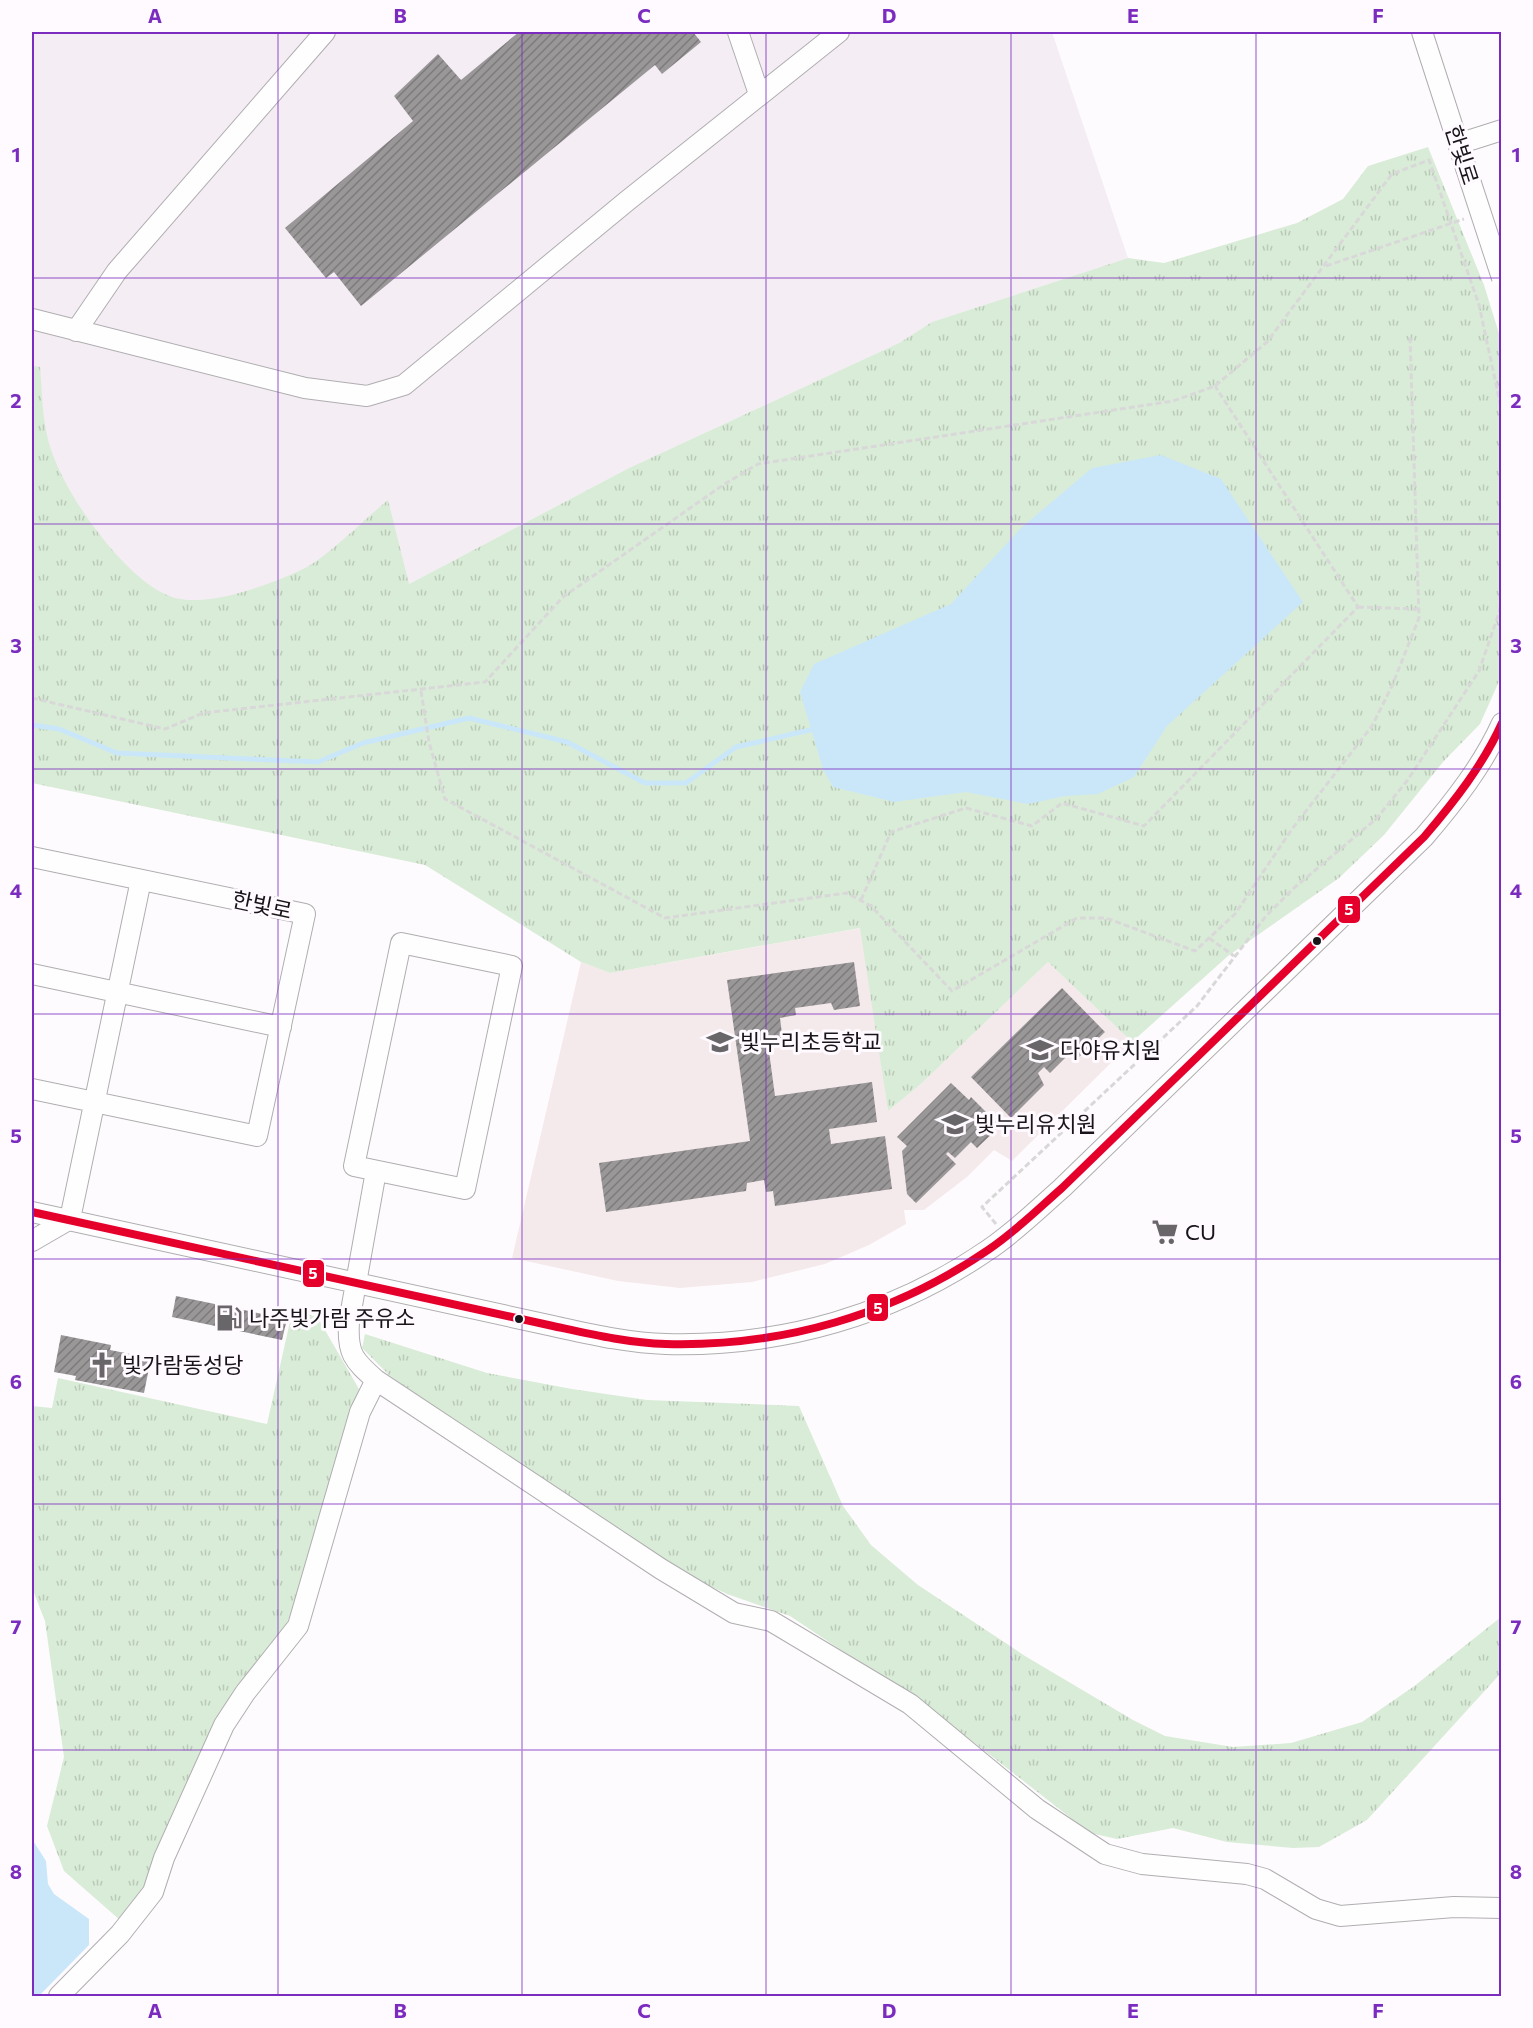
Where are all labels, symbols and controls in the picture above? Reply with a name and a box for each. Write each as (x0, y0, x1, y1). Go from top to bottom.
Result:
text: A (148, 3, 162, 27)
text: B (393, 3, 407, 27)
text: C (637, 3, 651, 27)
text: D (882, 3, 896, 27)
text: E (1127, 3, 1139, 27)
text: F (1372, 3, 1384, 27)
street label: 한빛로 (1440, 122, 1485, 188)
text: 1 (11, 142, 21, 166)
text: 1 (1511, 142, 1521, 166)
text: 2 (10, 388, 22, 412)
text: 2 (1510, 388, 1522, 412)
text: 3 (10, 633, 22, 657)
text: 3 (1510, 633, 1522, 657)
text: 4 (10, 878, 22, 902)
text: 4 (1510, 878, 1522, 902)
street label: 한빛로 (230, 885, 295, 924)
line badge: 5 (1337, 895, 1361, 924)
text: 5 (1344, 899, 1354, 918)
unlabelled marker (1311, 935, 1323, 947)
school or university icon: 빛누리초등학교 (705, 1027, 735, 1057)
place label: 빛누리초등학교 (740, 1028, 882, 1055)
school or university icon: 다야유치원 (1025, 1035, 1055, 1065)
place label: 다야유치원 (1060, 1036, 1161, 1063)
school or university icon: 빛누리유치원 (940, 1109, 970, 1139)
place label: 빛누리유치원 (975, 1110, 1096, 1137)
text: 5 (10, 1123, 22, 1147)
text: 5 (1510, 1123, 1522, 1147)
supermarket icon: CU (1150, 1217, 1180, 1247)
place label: CU (1185, 1218, 1216, 1245)
line badge: 5 (302, 1259, 325, 1288)
text: 5 (308, 1263, 318, 1282)
line badge: 5 (866, 1293, 889, 1322)
text: 5 (873, 1298, 883, 1317)
fuel station icon: 나주빛가람 주유소 (214, 1303, 244, 1333)
place label: 나주빛가람 주유소 (249, 1304, 415, 1331)
unlabelled marker (513, 1313, 525, 1325)
church icon: 빛가람동성당 (87, 1350, 117, 1380)
place label: 빛가람동성당 (122, 1351, 243, 1378)
text: 6 (10, 1369, 22, 1393)
text: 6 (1510, 1369, 1522, 1393)
text: 7 (11, 1614, 22, 1638)
text: 7 (1511, 1614, 1522, 1638)
text: 8 (10, 1859, 22, 1883)
text: 8 (1510, 1859, 1522, 1883)
text: A (148, 1998, 162, 2022)
text: B (393, 1998, 407, 2022)
text: C (637, 1998, 651, 2022)
text: D (882, 1998, 896, 2022)
text: E (1127, 1998, 1139, 2022)
text: F (1372, 1998, 1384, 2022)

